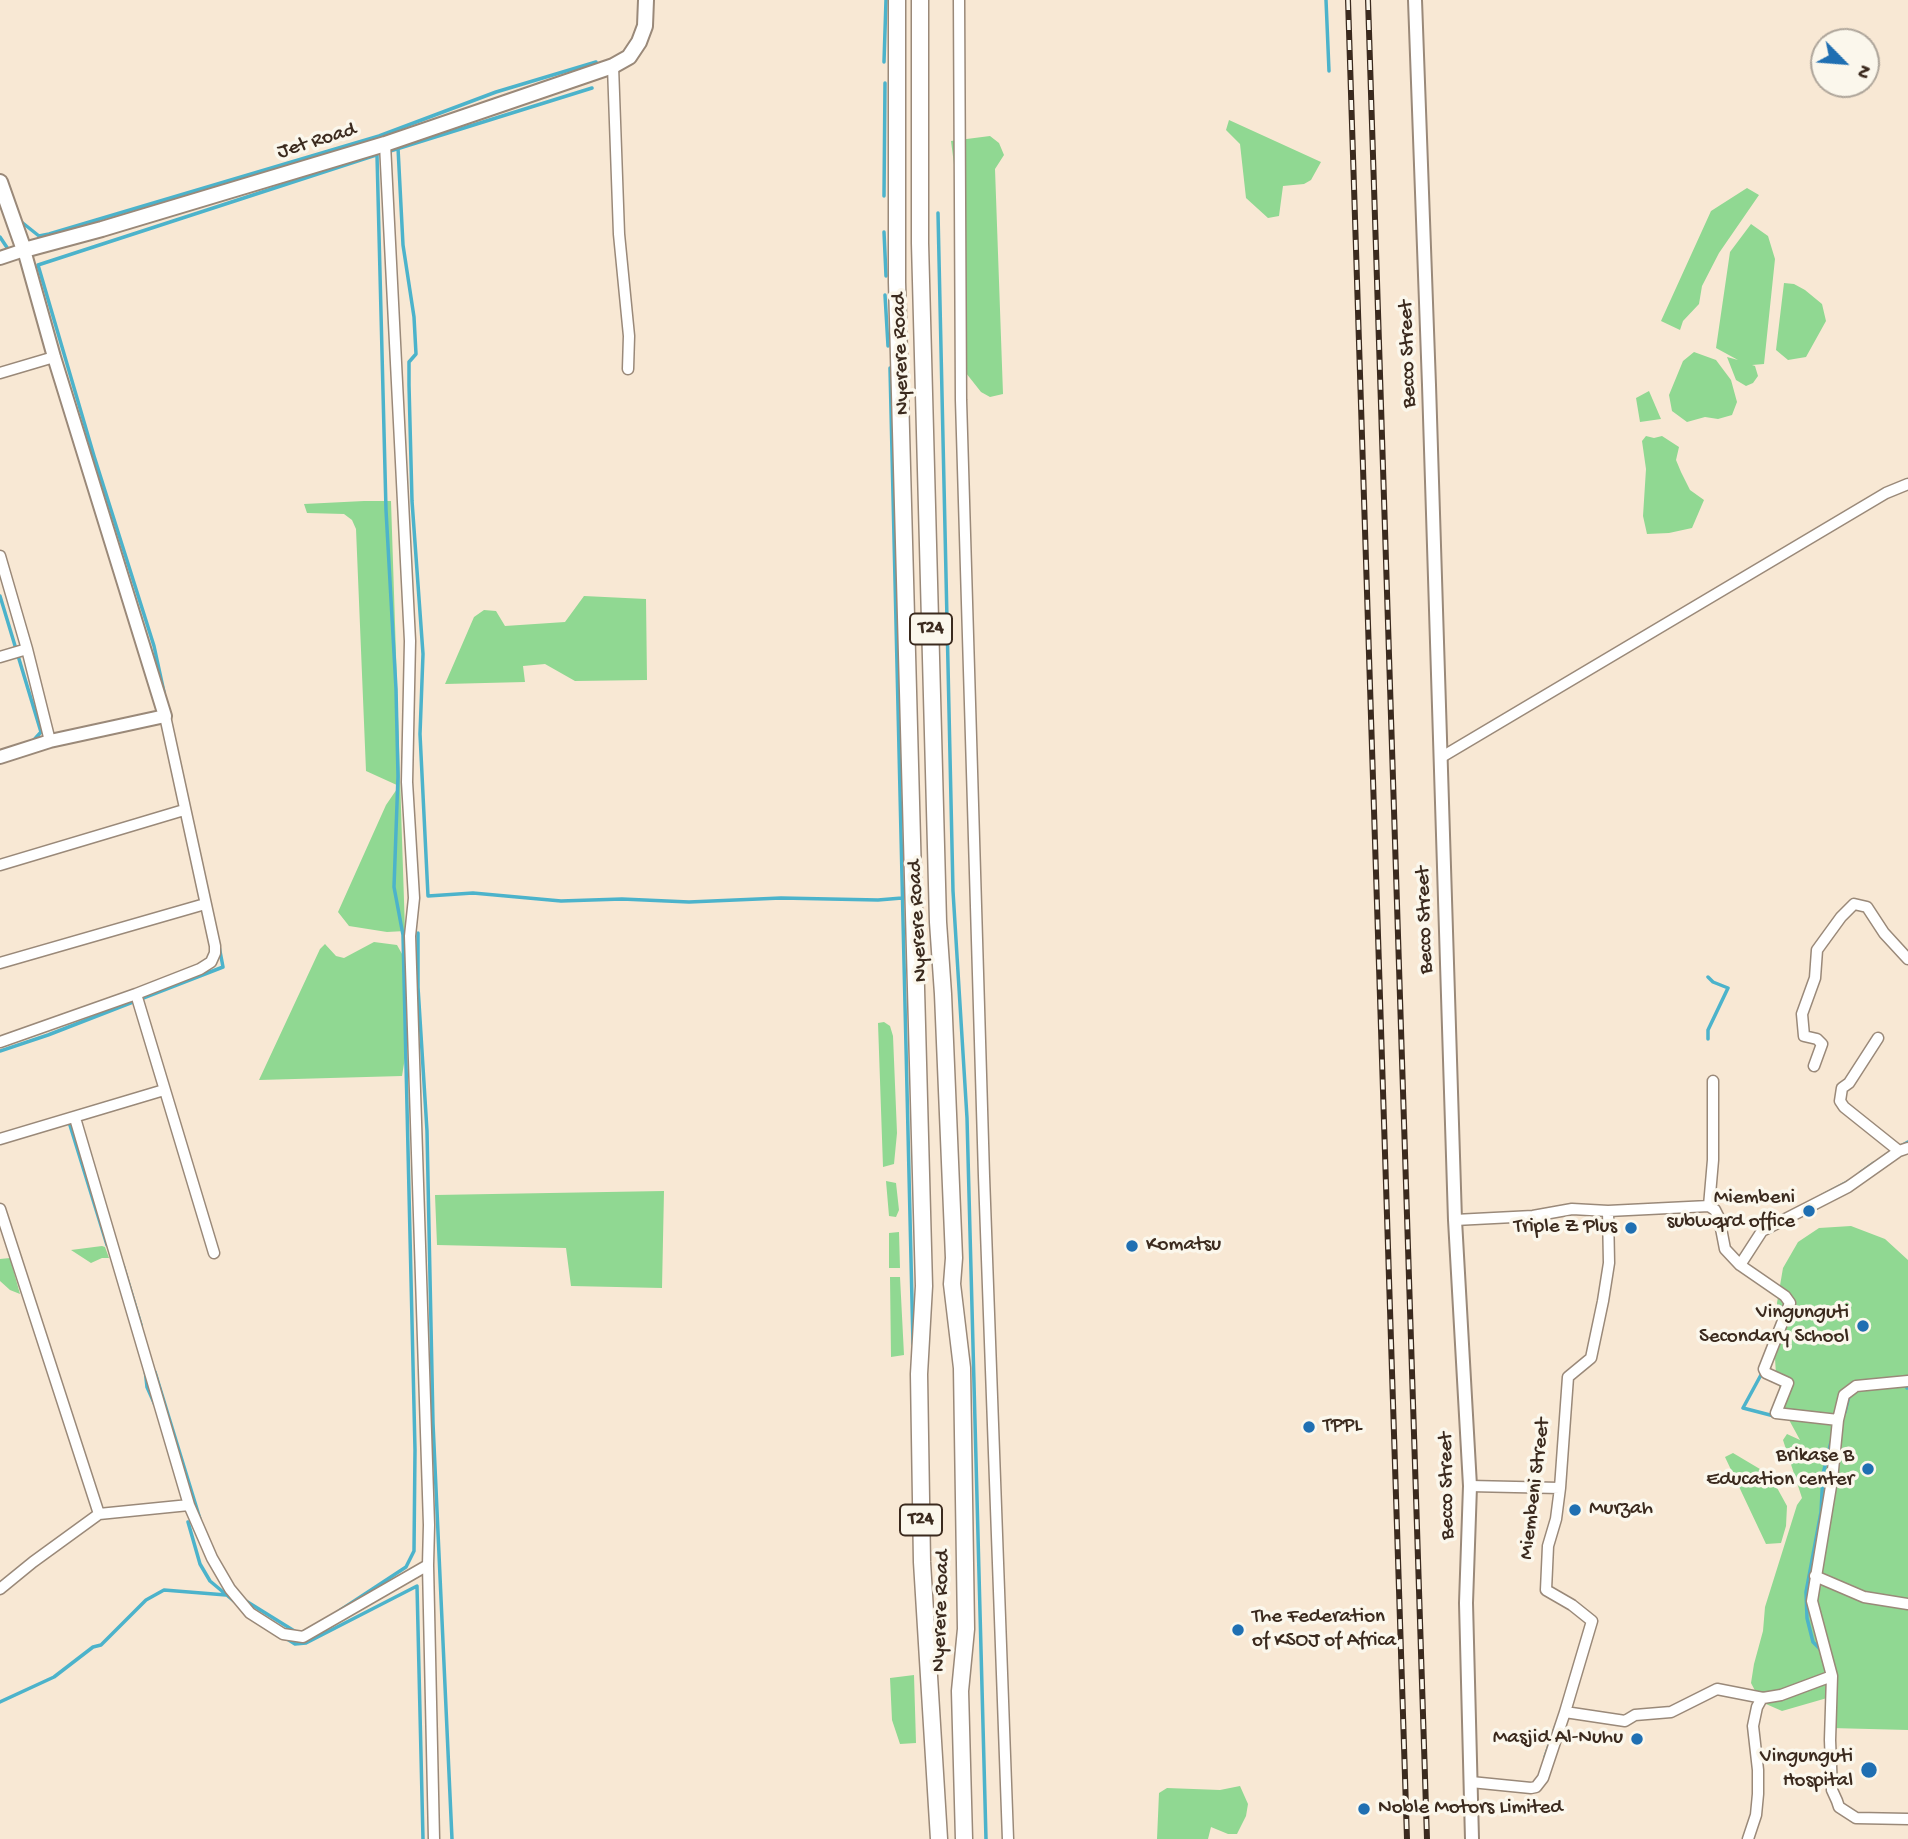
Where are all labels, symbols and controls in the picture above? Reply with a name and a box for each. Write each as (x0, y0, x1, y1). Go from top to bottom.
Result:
north arrow (1810, 28, 1880, 98)
text: N (1850, 61, 1876, 82)
street label: Jet Road (274, 118, 360, 166)
street label: Nyerere Road (887, 292, 917, 416)
street label: Becco Street (1395, 300, 1423, 408)
road number: T24 (910, 614, 952, 644)
street label: Nyerere Road (903, 859, 935, 983)
street label: Becco Street (1412, 866, 1440, 974)
place label: Miembeni subwqrd office (1666, 1186, 1795, 1236)
marker: Miembeni subwqrd office (1801, 1203, 1817, 1219)
place label: Triple Z Plus (1514, 1215, 1617, 1241)
marker: Triple Z Plus (1623, 1220, 1639, 1236)
place label: Komatsu (1146, 1233, 1221, 1259)
marker: Komatsu (1124, 1238, 1140, 1254)
place label: Vingunguti Secondary School (1699, 1301, 1849, 1351)
marker: Vingunguti Secondary School (1855, 1318, 1871, 1334)
place label: TPPL (1323, 1414, 1362, 1440)
street label: Miembeni Street (1515, 1417, 1557, 1561)
marker: TPPL (1301, 1419, 1317, 1435)
street label: Becco Street (1434, 1432, 1462, 1540)
place label: Brikase B Education center (1706, 1444, 1854, 1494)
marker: Brikase B Education center (1860, 1461, 1876, 1477)
place label: Murzah (1589, 1497, 1653, 1523)
marker: Murzah (1567, 1502, 1583, 1518)
road number: T24 (900, 1504, 942, 1536)
street label: Nyerere Road (927, 1549, 957, 1673)
place label: The Federation of KSOJ of Africa (1252, 1605, 1396, 1655)
marker: The Federation of KSOJ of Africa (1230, 1622, 1246, 1638)
place label: Masjid Al-Nuhu (1493, 1726, 1623, 1752)
marker: Masjid Al-Nuhu (1629, 1731, 1645, 1747)
place label: Vingunguti Hospital (1760, 1745, 1853, 1795)
marker: Vingunguti Hospital (1859, 1760, 1879, 1780)
place label: Noble Motors Limited (1378, 1796, 1563, 1822)
marker: Noble Motors Limited (1356, 1801, 1372, 1817)

